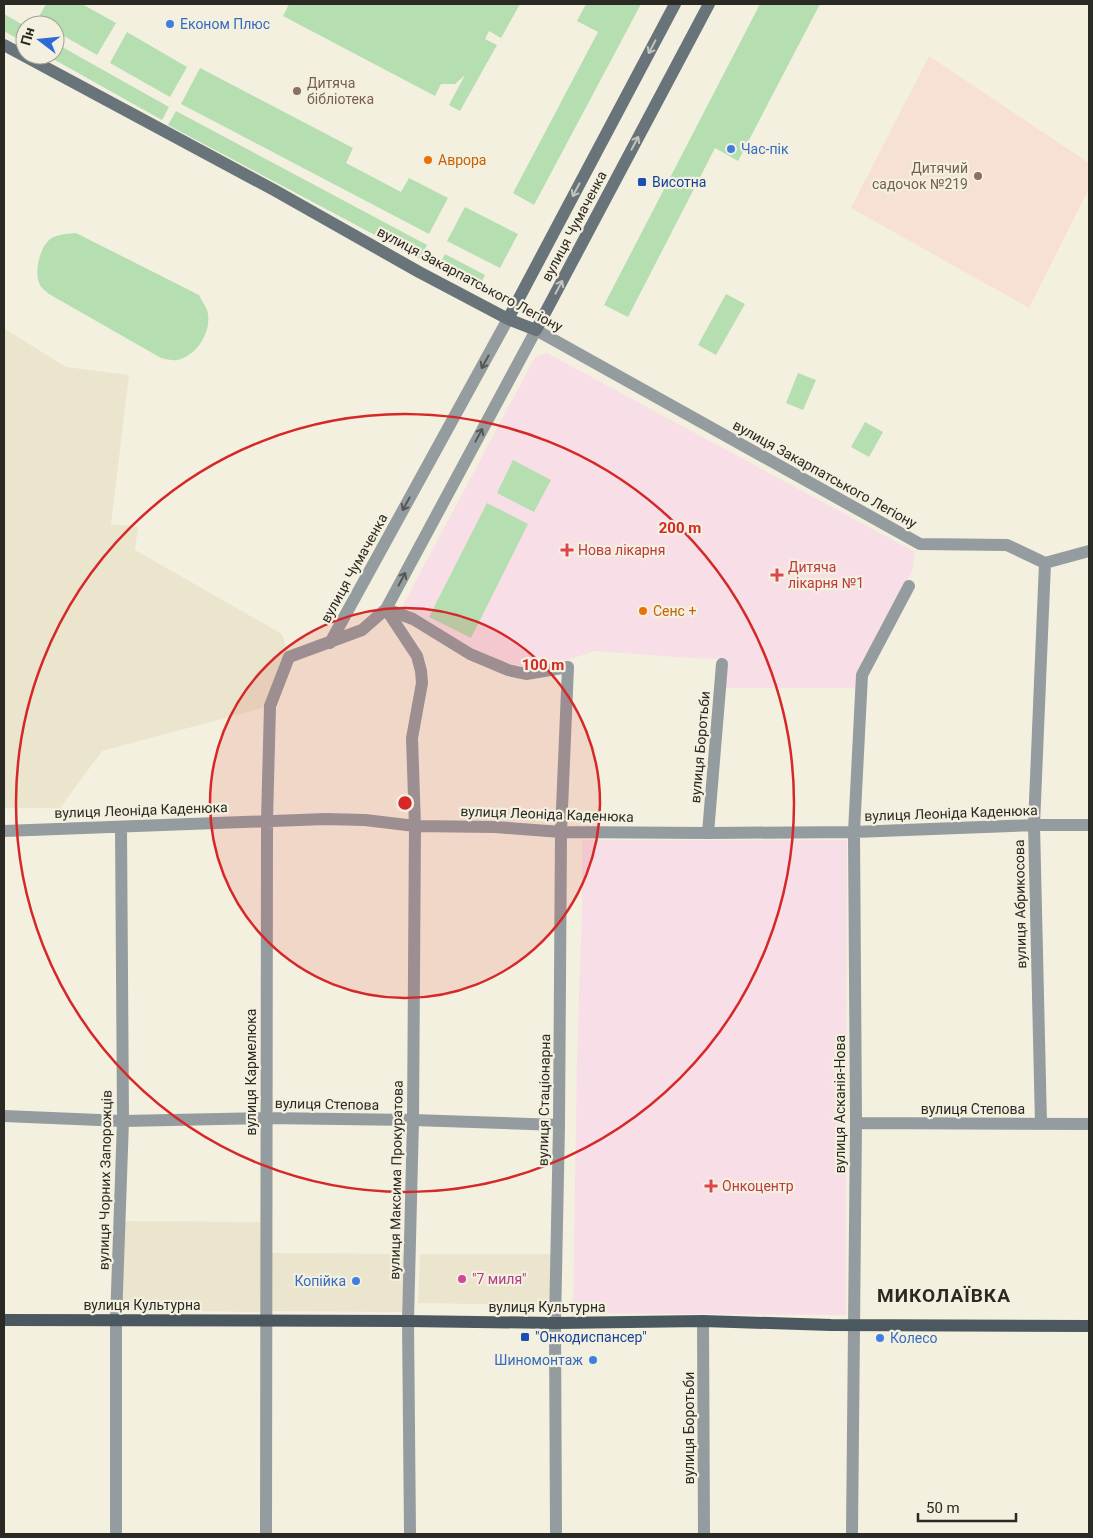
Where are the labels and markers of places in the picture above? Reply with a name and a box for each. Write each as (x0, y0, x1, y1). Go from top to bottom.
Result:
place label: Економ Плюс (180, 16, 270, 32)
marker: Економ Плюс (164, 18, 176, 30)
place label: Дитяча бібліотека (307, 75, 374, 107)
marker: Дитяча бібліотека (291, 85, 303, 97)
place label: Час-пік (741, 141, 789, 157)
marker: Час-пік (725, 143, 737, 155)
place label: Аврора (438, 152, 486, 168)
marker: Аврора (422, 154, 434, 166)
place label: Дитячий садочок №219 (872, 160, 968, 192)
marker: Дитячий садочок №219 (972, 170, 984, 182)
place label: Висотна (652, 174, 706, 190)
marker: Висотна (636, 176, 648, 188)
place label: Нова лікарня (578, 542, 665, 558)
marker: Нова лікарня (560, 543, 574, 557)
place label: Дитяча лікарня №1 (788, 559, 864, 591)
marker: Дитяча лікарня №1 (770, 568, 784, 582)
place label: Сенс + (653, 603, 696, 619)
marker: Сенс + (637, 605, 649, 617)
centre of rings (396, 794, 414, 812)
place label: Онкоцентр (722, 1178, 794, 1194)
marker: Онкоцентр (704, 1179, 718, 1193)
place label: "7 миля" (472, 1271, 527, 1287)
place label: Копійка (294, 1273, 346, 1289)
marker: "7 миля" (456, 1273, 468, 1285)
marker: Копійка (350, 1275, 362, 1287)
place label: "Онкодиспансер" (535, 1329, 647, 1345)
place label: Колесо (890, 1330, 938, 1346)
marker: "Онкодиспансер" (519, 1331, 531, 1343)
marker: Колесо (874, 1332, 886, 1344)
place label: Шиномонтаж (494, 1352, 583, 1368)
marker: Шиномонтаж (587, 1354, 599, 1366)

